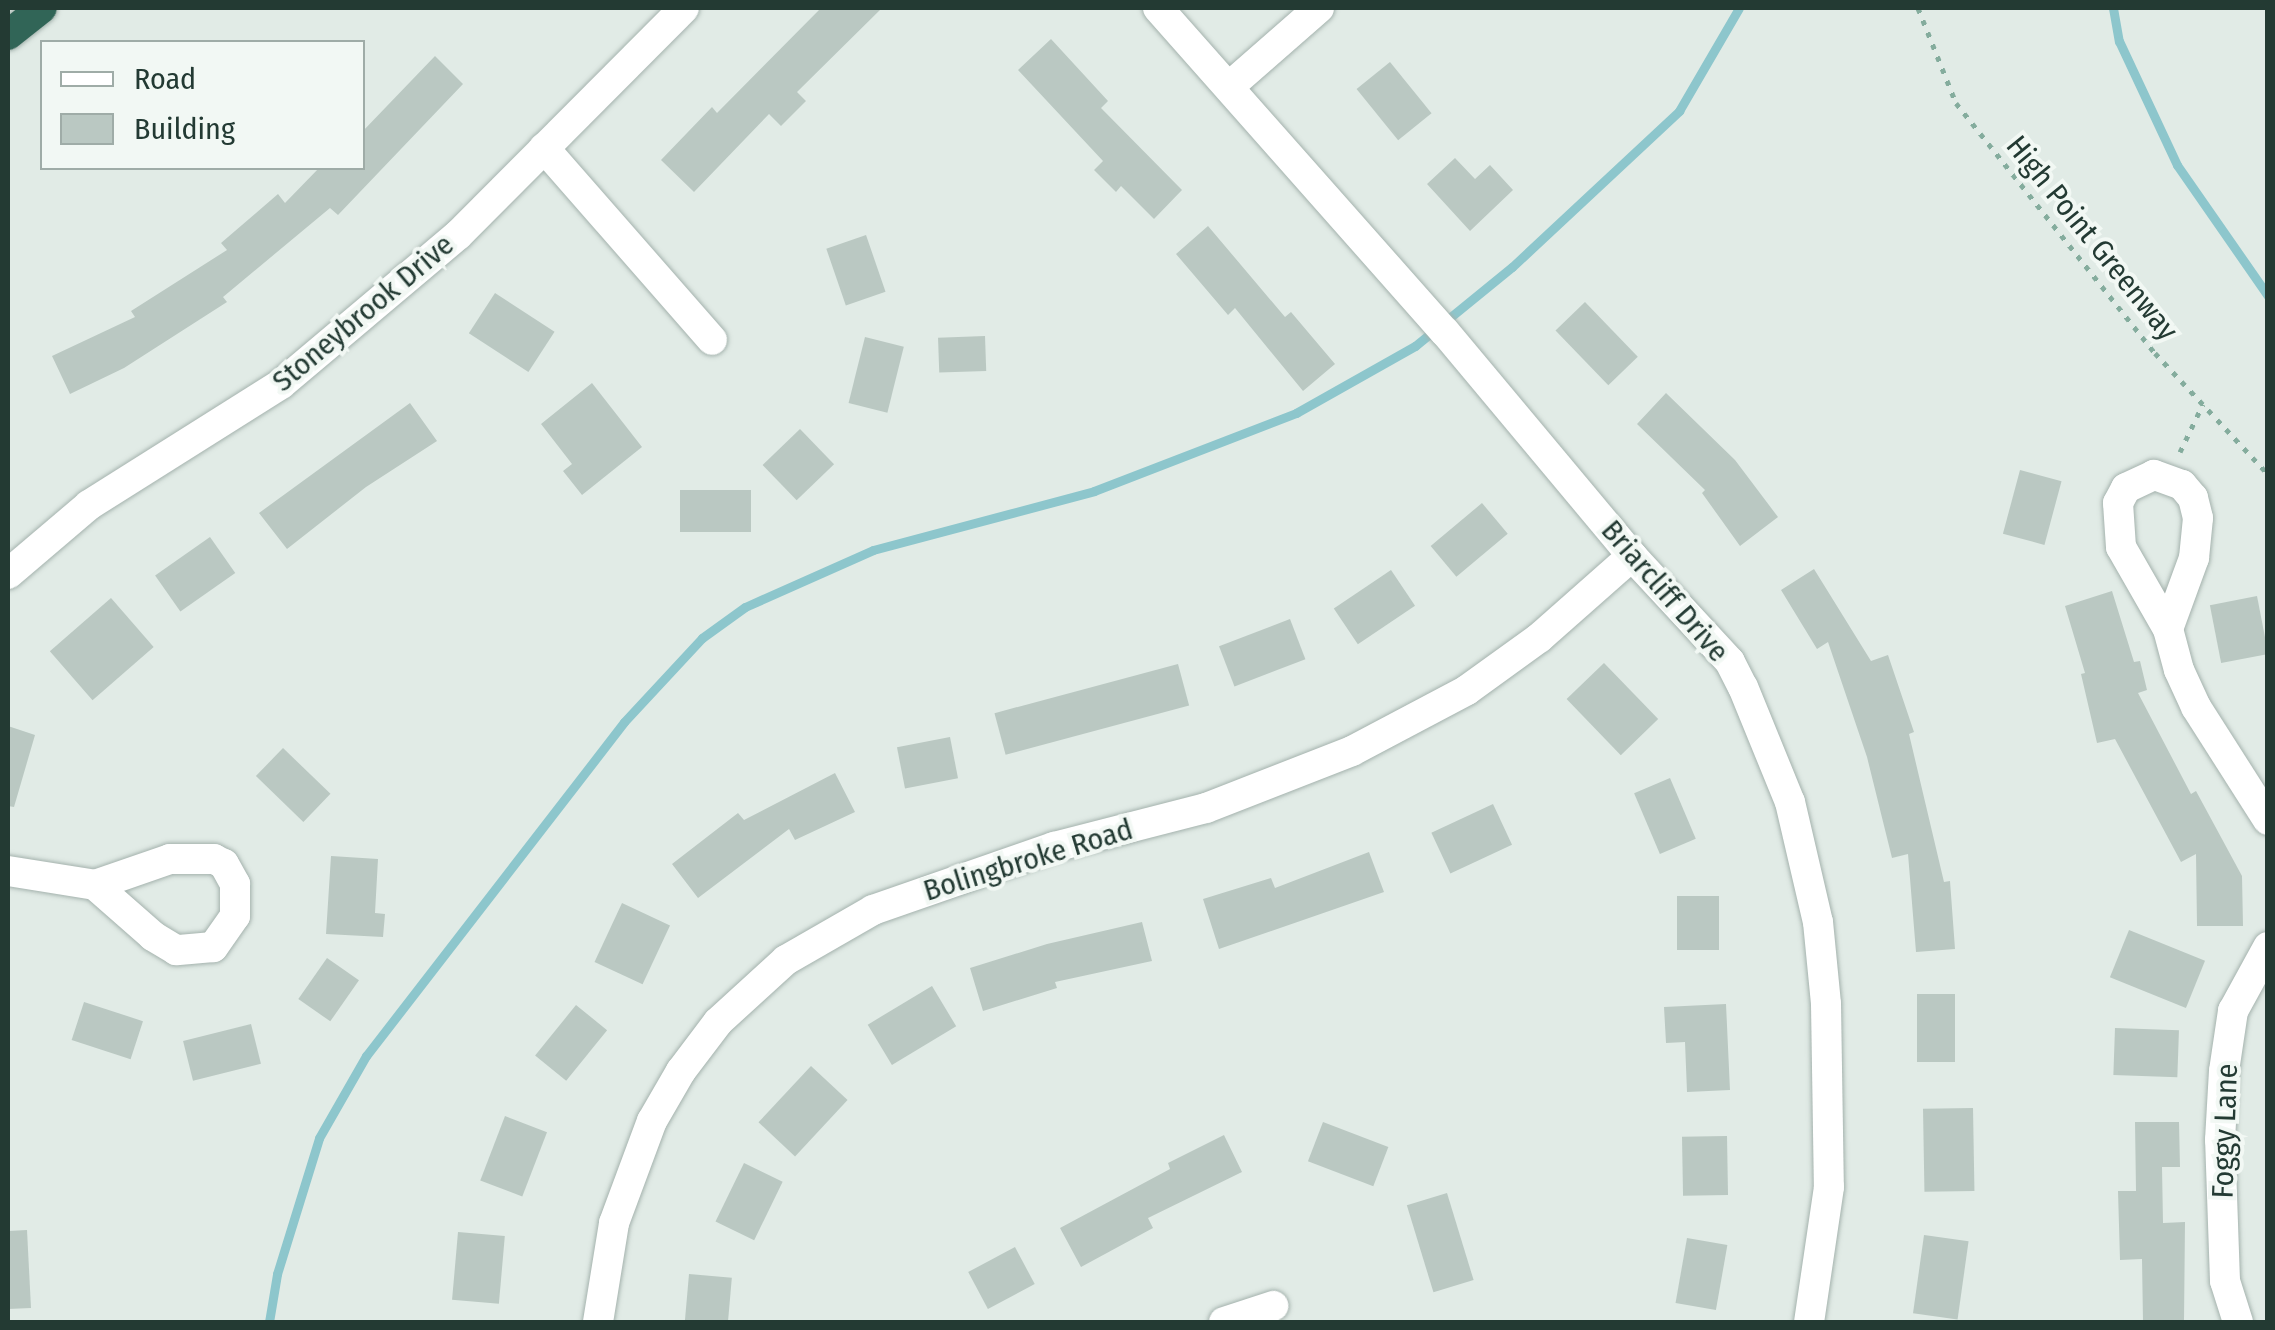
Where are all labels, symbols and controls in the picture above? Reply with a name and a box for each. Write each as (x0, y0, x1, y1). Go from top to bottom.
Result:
legend (40, 40, 365, 170)
text: Road (134, 61, 196, 97)
text: Building (134, 111, 235, 147)
street label: High Point Greenway (1999, 128, 2185, 348)
street label: Stoneybrook Drive (265, 227, 461, 399)
street label: Briarcliff Drive (1594, 513, 1736, 669)
street label: Bolingbroke Road (919, 811, 1137, 909)
street label: Foggy Lane (2205, 1063, 2245, 1199)

